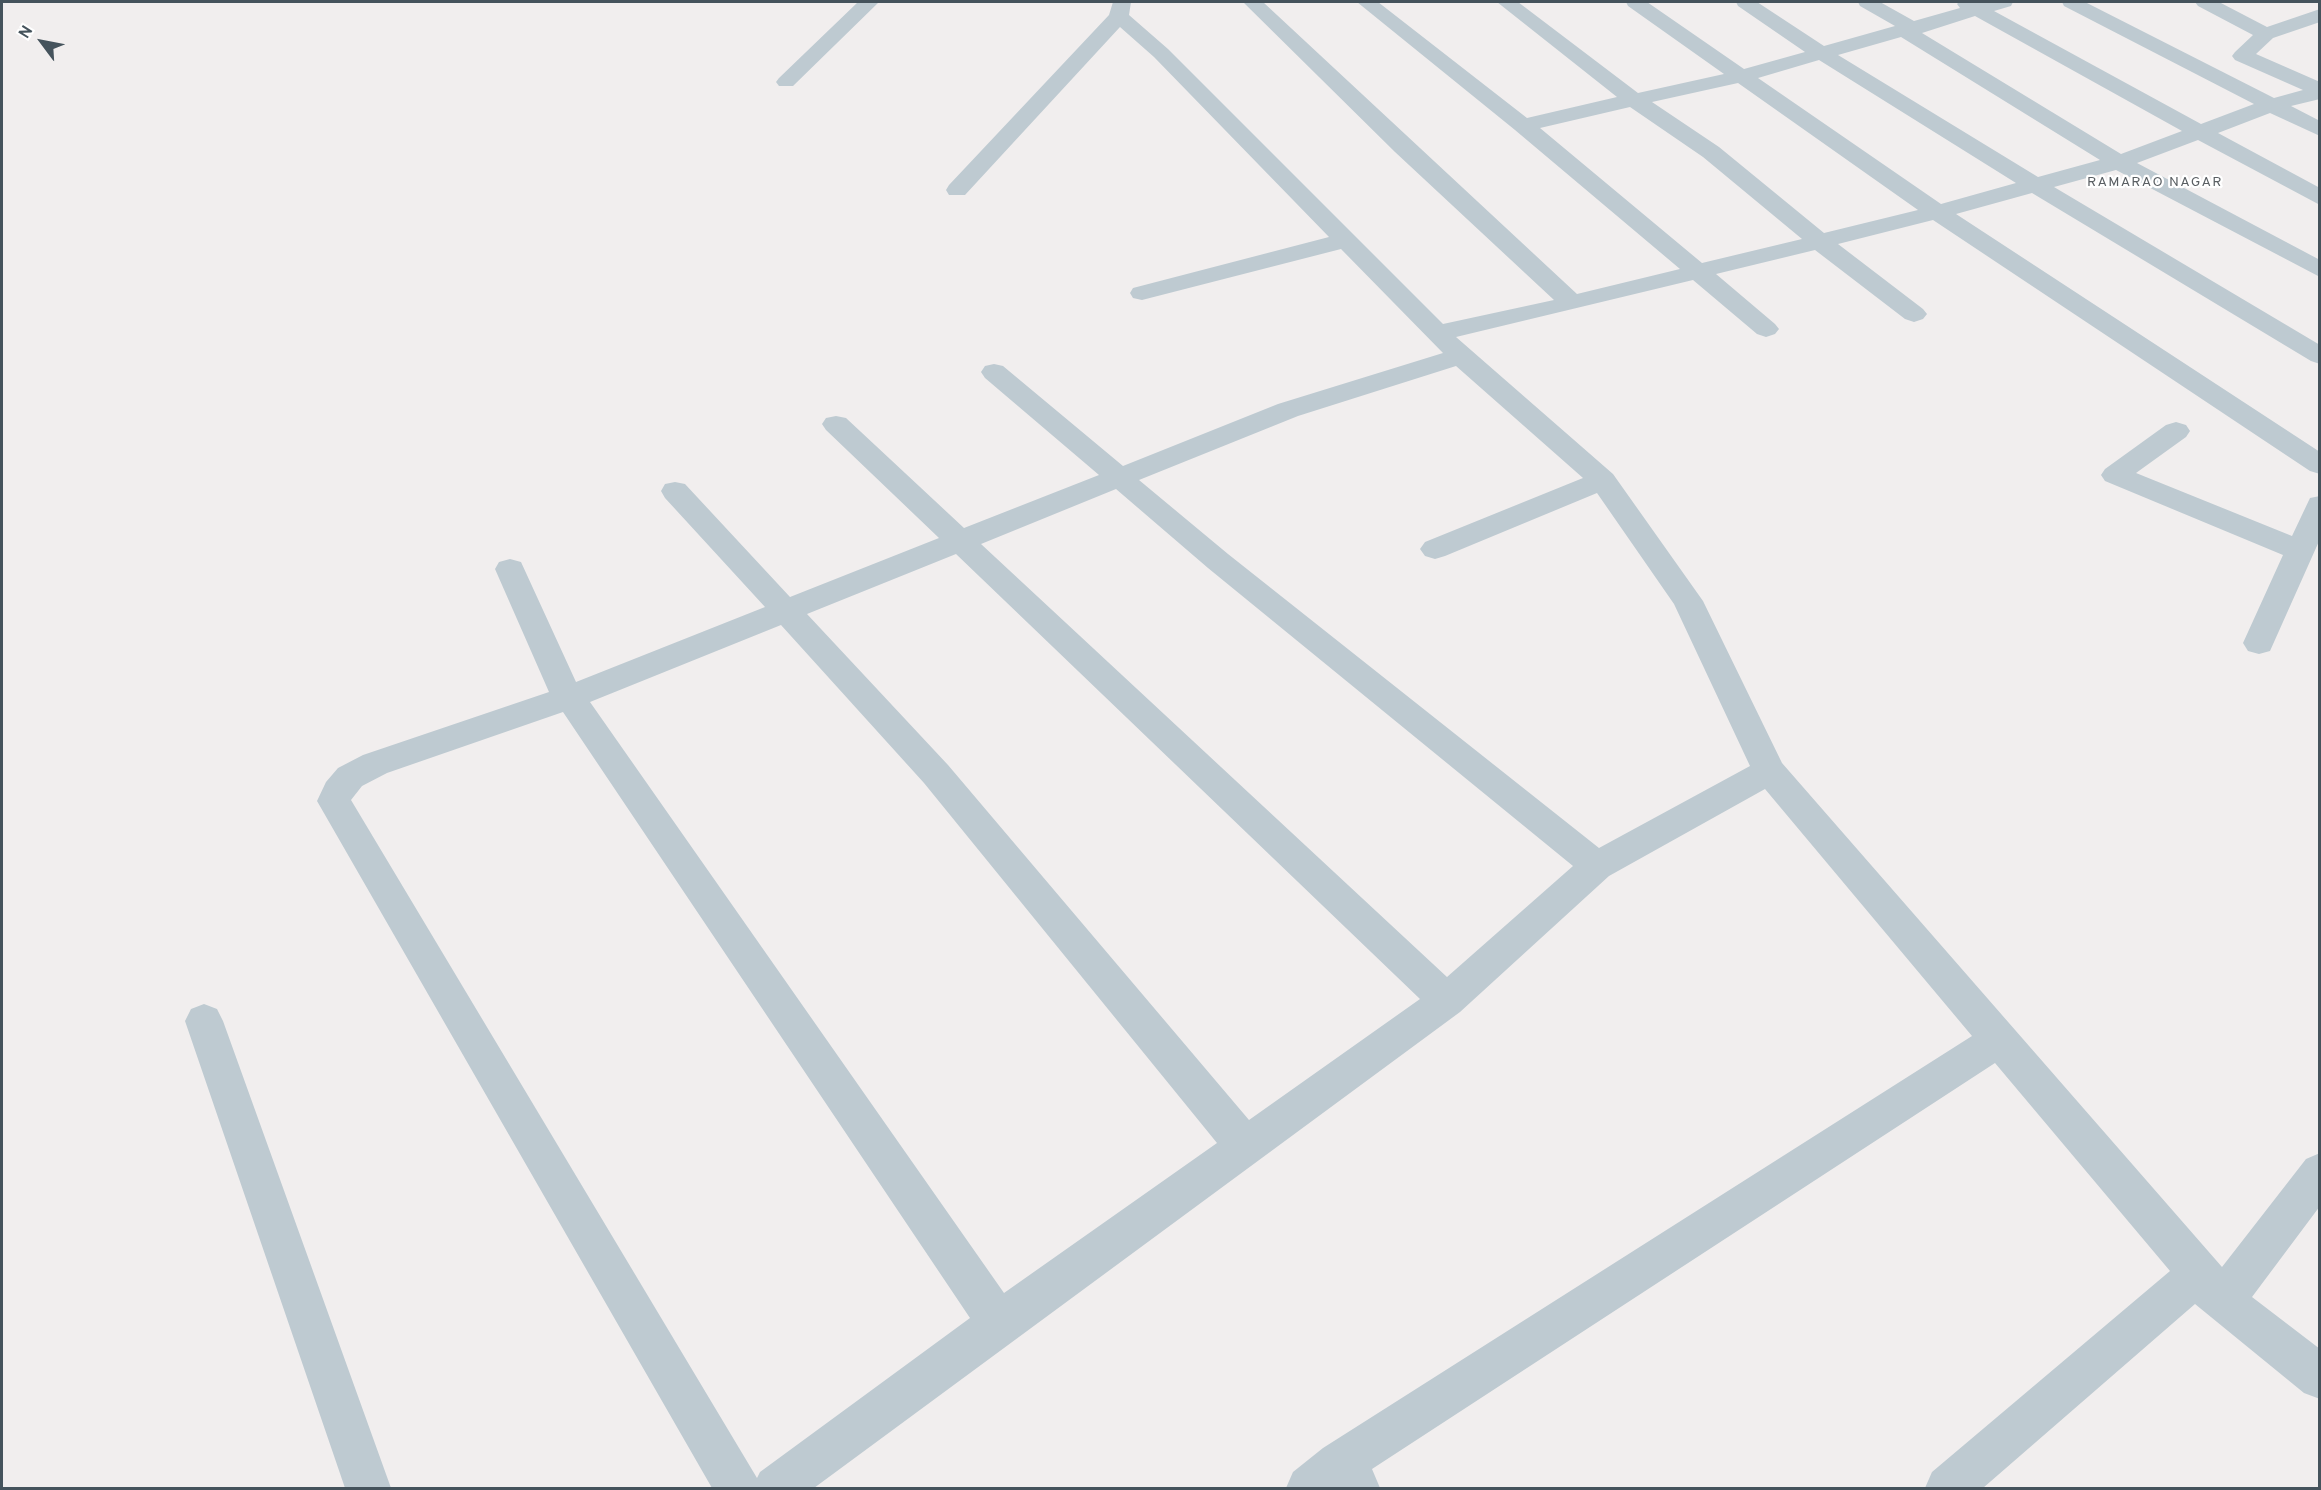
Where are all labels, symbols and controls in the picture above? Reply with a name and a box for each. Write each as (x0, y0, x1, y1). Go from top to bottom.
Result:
north arrow (12, 12, 72, 72)
text: N (15, 22, 38, 43)
district label: RAMARAO NAGAR (2087, 175, 2223, 191)

